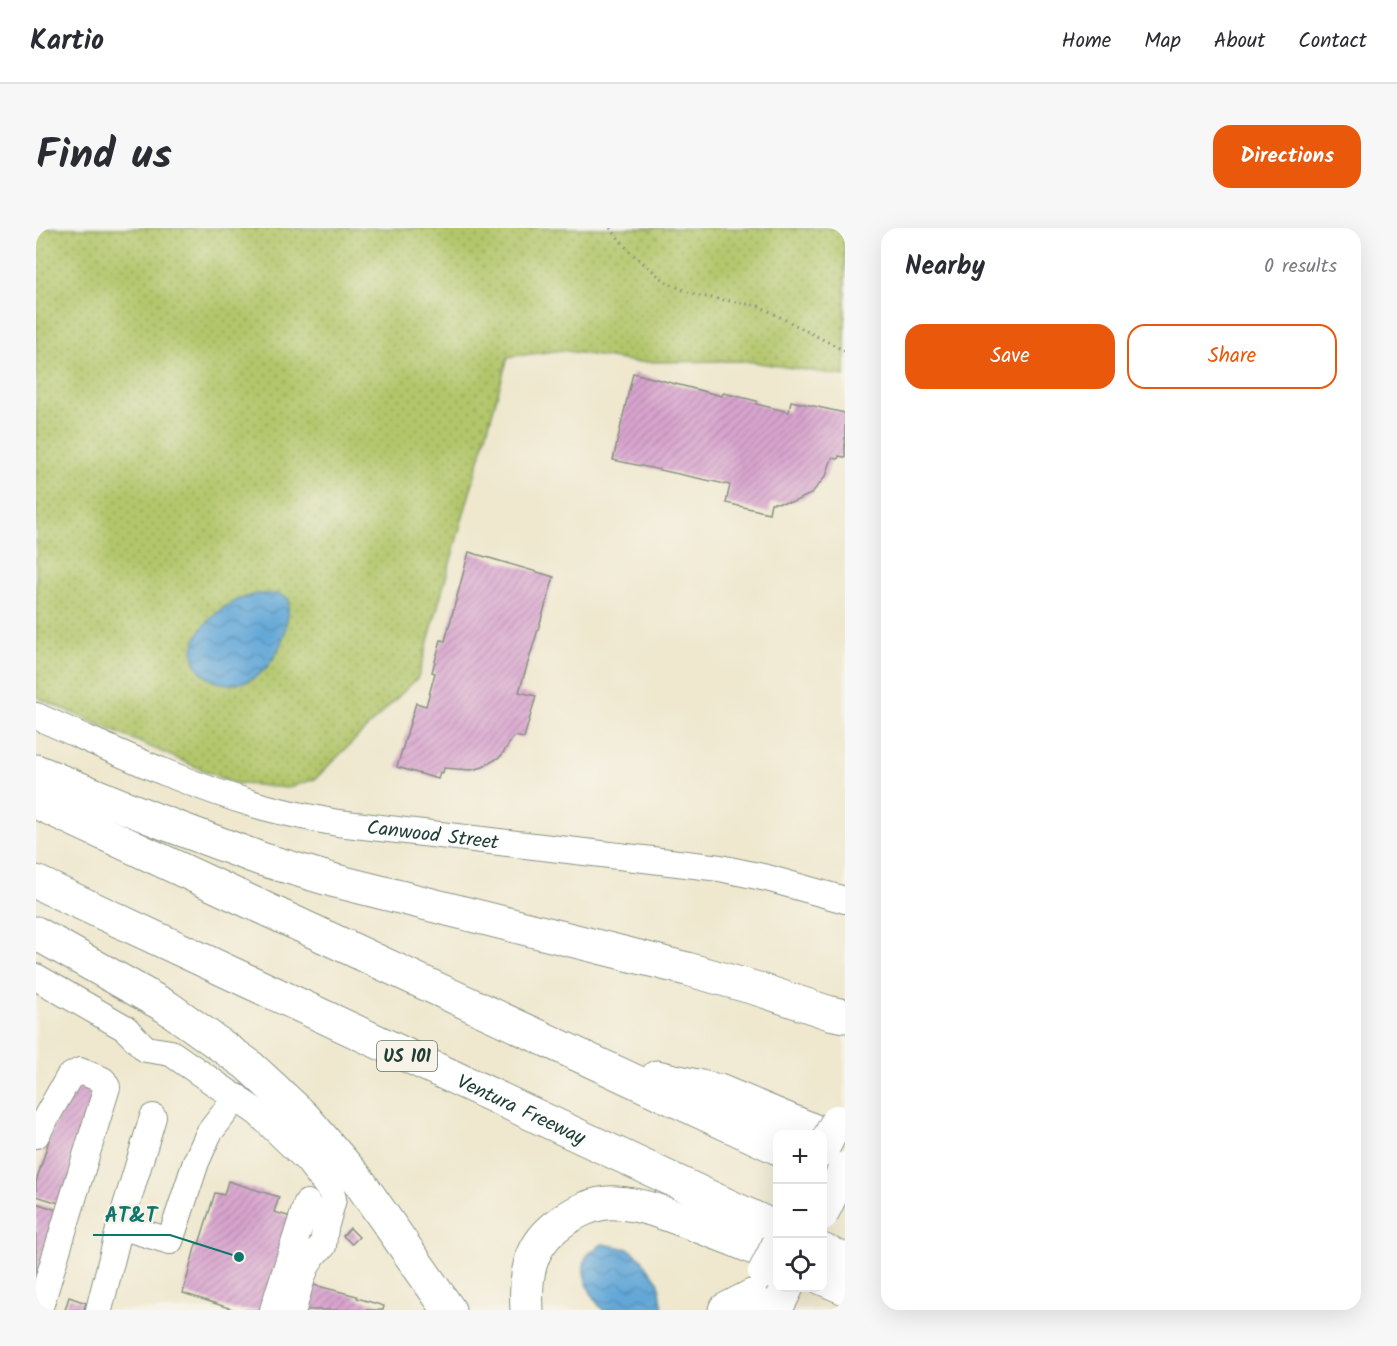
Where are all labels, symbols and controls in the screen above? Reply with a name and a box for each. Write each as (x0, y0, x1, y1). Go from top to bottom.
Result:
text: Kartio (30, 19, 104, 64)
text: Home (1062, 25, 1111, 58)
text: Map (1144, 25, 1181, 58)
text: About (1214, 25, 1265, 58)
text: Contact (1298, 25, 1367, 58)
text: Find us (36, 123, 172, 190)
button: Directions (1213, 125, 1361, 188)
text: Nearby (905, 246, 985, 288)
text: 0 results (1264, 251, 1337, 283)
button: Save (905, 324, 1115, 389)
button: Share (1127, 324, 1337, 389)
street label: Canwood Street (365, 813, 501, 860)
road number: US 101 (377, 1041, 437, 1071)
street label: Ventura Freeway (451, 1067, 591, 1155)
map controls (773, 1130, 827, 1292)
button: + (773, 1130, 827, 1184)
button: − (773, 1184, 827, 1238)
callout: AT&T (93, 1196, 170, 1235)
text: AT&T (105, 1200, 160, 1233)
button: locate (773, 1238, 827, 1292)

